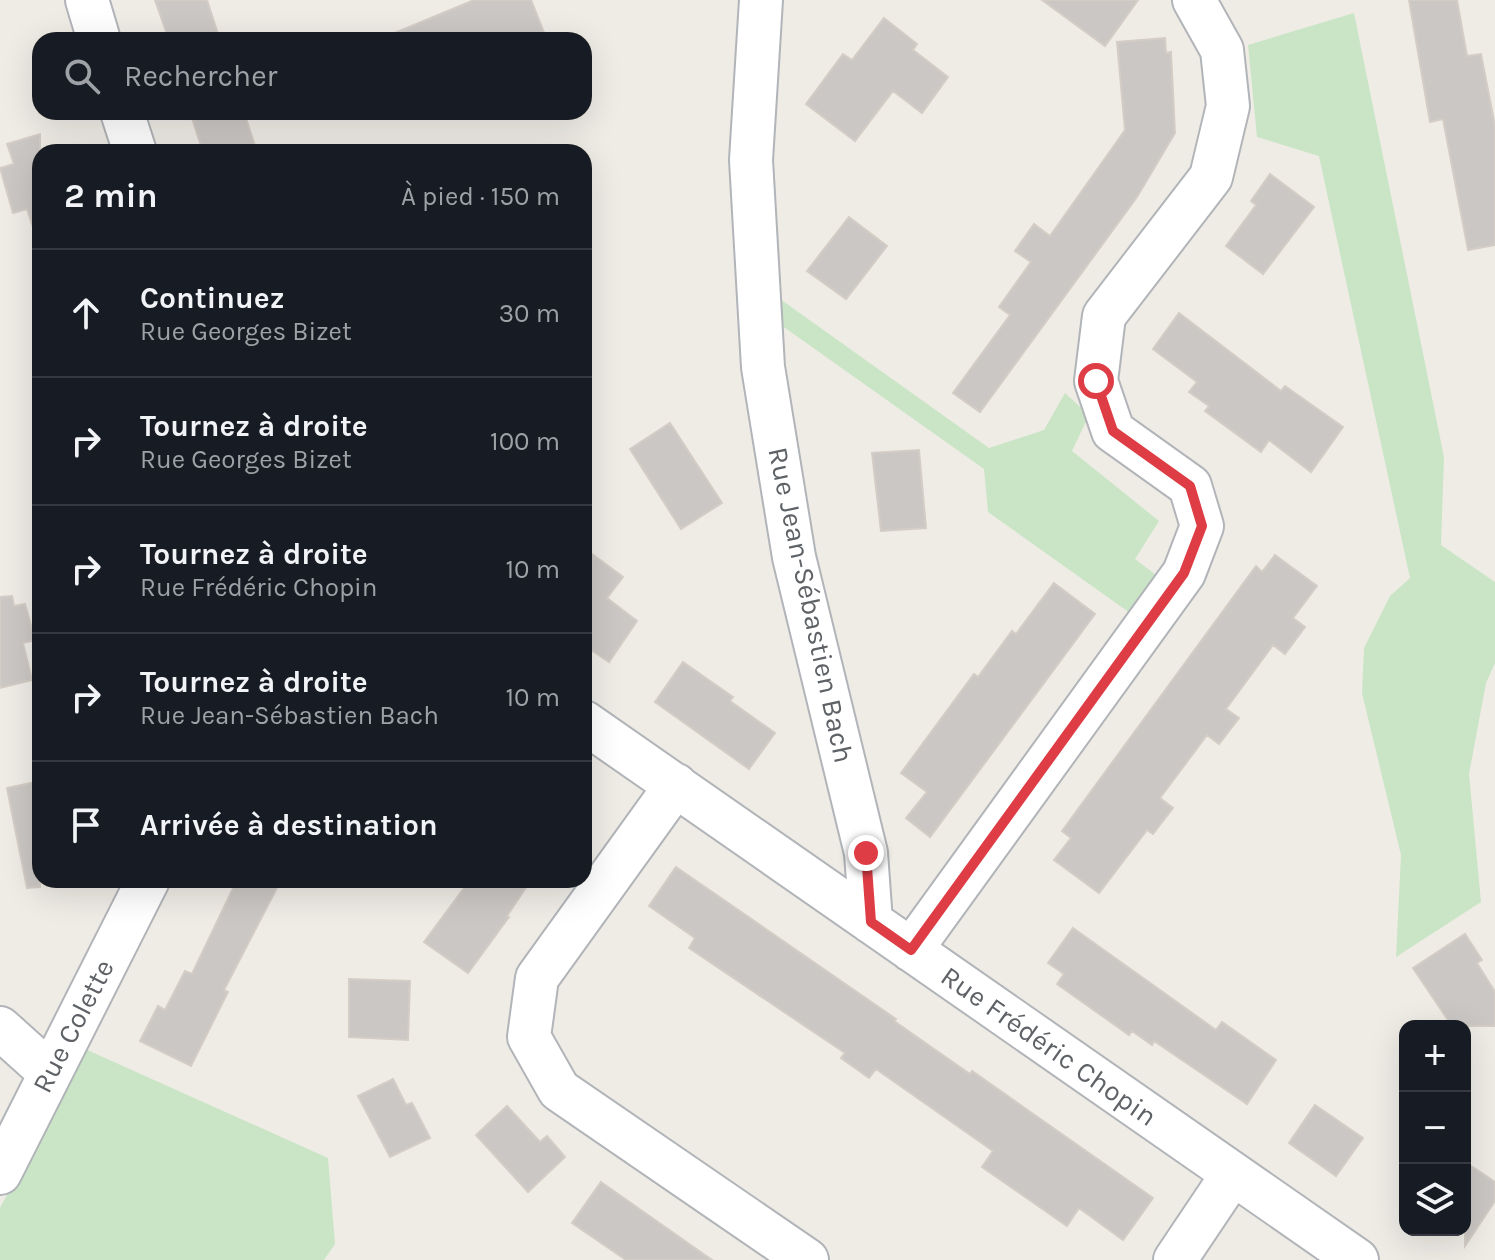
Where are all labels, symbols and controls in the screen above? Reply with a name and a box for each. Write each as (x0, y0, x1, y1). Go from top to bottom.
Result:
search box (32, 32, 592, 120)
icon: search (60, 54, 104, 98)
text: Rechercher (124, 58, 277, 94)
text: 2 min (64, 176, 158, 216)
text: À pied · 150 m (401, 181, 560, 212)
text: Continuez (140, 280, 285, 316)
icon: ahead (64, 291, 108, 335)
text: 30 m (499, 298, 560, 329)
text: Rue Georges Bizet (140, 316, 352, 347)
route start (1078, 363, 1114, 399)
text: Tournez à droite (140, 408, 368, 444)
icon: right (64, 419, 108, 463)
text: 100 m (490, 426, 560, 457)
text: Rue Georges Bizet (140, 444, 352, 475)
street label: Rue Jean-Sébastien Bach (761, 444, 861, 766)
text: Tournez à droite (140, 536, 368, 572)
icon: right (64, 547, 108, 591)
text: 10 m (505, 554, 560, 585)
text: Rue Frédéric Chopin (140, 572, 378, 603)
text: Tournez à droite (140, 664, 368, 700)
icon: right (64, 675, 108, 719)
text: 10 m (505, 682, 560, 713)
text: Rue Jean-Sébastien Bach (140, 700, 439, 731)
icon: arrive (64, 803, 108, 847)
text: Arrivée à destination (140, 807, 438, 843)
route end (848, 835, 884, 871)
street label: Rue Colette (25, 954, 121, 1098)
street label: Rue Frédéric Chopin (935, 959, 1163, 1133)
map controls (1399, 1020, 1471, 1236)
button: + (1399, 1020, 1471, 1092)
button: − (1399, 1092, 1471, 1164)
button: layers (1399, 1164, 1471, 1236)

